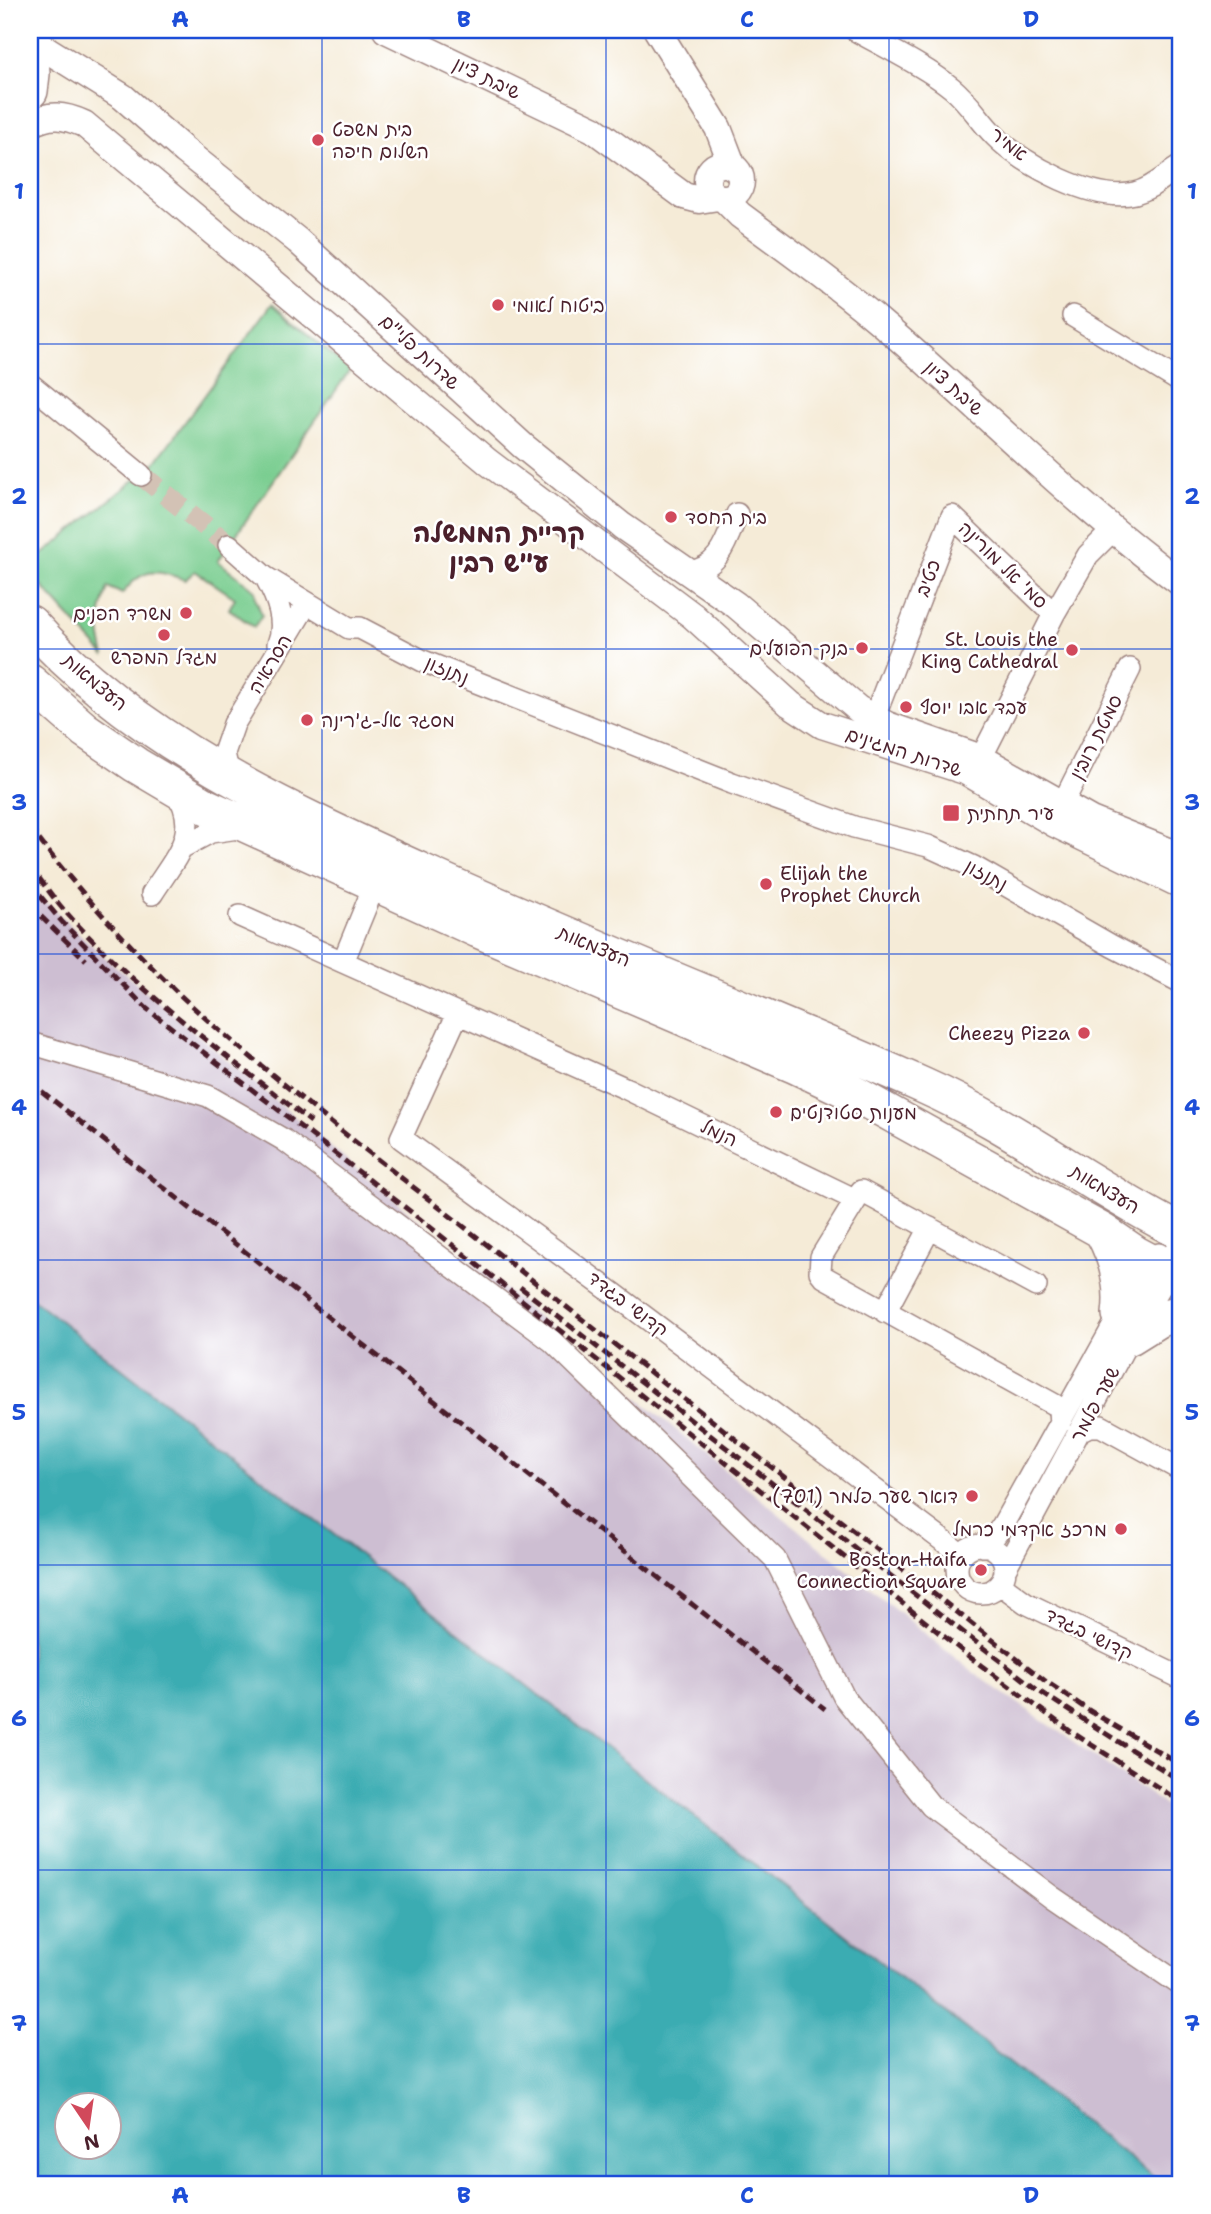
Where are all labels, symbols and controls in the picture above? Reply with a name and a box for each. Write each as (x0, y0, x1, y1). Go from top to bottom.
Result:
text: A (171, 4, 189, 34)
text: B (457, 4, 471, 34)
text: C (740, 4, 754, 34)
text: D (1023, 4, 1039, 34)
street label: שיבת ציון (449, 51, 525, 105)
place label: בית משפט השלום חיפה (332, 117, 429, 164)
street label: אמיר (985, 122, 1033, 166)
marker: בית משפט השלום חיפה (310, 132, 326, 148)
text: 1 (14, 176, 24, 206)
text: 1 (1187, 176, 1197, 206)
place label: ביטוח לאומי (512, 293, 605, 318)
marker: ביטוח לאומי (490, 297, 506, 313)
street label: שדרות פלי"ם (375, 309, 466, 396)
street label: שיבת ציון (919, 355, 989, 422)
text: 2 (11, 481, 27, 511)
text: 2 (1184, 481, 1200, 511)
place label: בית החסד (685, 505, 767, 530)
marker: בית החסד (663, 509, 679, 525)
district label: קריית הממשלה ע"ש רבין (413, 515, 585, 580)
street label: סמ' אל מורינה (953, 516, 1053, 614)
street label: כטיב (910, 556, 946, 600)
place label: משרד הפנים (73, 601, 172, 626)
marker: משרד הפנים (178, 605, 194, 621)
marker: מגדל המפרש (156, 627, 172, 643)
place label: St. Louis the King Cathedral (921, 627, 1058, 674)
street label: הסראיה (242, 630, 298, 698)
place label: בנק הפועלים (749, 636, 848, 661)
marker: בנק הפועלים (854, 640, 870, 656)
marker: St. Louis the King Cathedral (1064, 642, 1080, 658)
place label: מגדל המפרש (111, 645, 217, 670)
street label: העצמאות (57, 647, 133, 716)
street label: נתנזון (421, 650, 473, 690)
street label: סמטת רובין (1064, 690, 1128, 784)
place label: עבד אבו יוסף (920, 695, 1027, 720)
marker: עבד אבו יוסף (898, 699, 914, 715)
place label: מסגד אל-ג'רינה (321, 708, 455, 733)
marker: מסגד אל-ג'רינה (299, 712, 315, 728)
street label: שדרות המגינים (843, 721, 966, 783)
text: 3 (11, 787, 27, 817)
text: 3 (1184, 787, 1200, 817)
place label: עיר תחתית (967, 801, 1054, 826)
marker: עיר תחתית (941, 803, 961, 823)
street label: נתנזון (960, 853, 1012, 897)
place label: Elijah the Prophet Church (780, 861, 921, 908)
marker: Elijah the Prophet Church (758, 876, 774, 892)
street label: העצמאות (553, 919, 634, 973)
place label: Cheezy Pizza (948, 1021, 1070, 1046)
marker: Cheezy Pizza (1076, 1025, 1092, 1041)
text: 4 (11, 1092, 27, 1122)
text: 4 (1184, 1092, 1200, 1122)
place label: מענות סטודנטים (790, 1100, 917, 1125)
marker: מענות סטודנטים (768, 1104, 784, 1120)
street label: הנמל (697, 1114, 741, 1152)
street label: העצמאות (1065, 1158, 1145, 1220)
street label: קדושי בגדד (583, 1266, 673, 1342)
street label: שער פלמר (1065, 1362, 1125, 1446)
text: 5 (12, 1397, 26, 1427)
text: 5 (1185, 1397, 1199, 1427)
place label: דואר שער פלמר (701) (772, 1484, 958, 1509)
marker: דואר שער פלמר (701) (964, 1488, 980, 1504)
place label: מרכז אקדמי כרמל (952, 1517, 1107, 1542)
marker: מרכז אקדמי כרמל (1113, 1521, 1129, 1537)
place label: Boston-Haifa Connection Square (797, 1547, 967, 1594)
marker: Boston-Haifa Connection Square (973, 1562, 989, 1578)
street label: קדושי בגדד (1041, 1602, 1137, 1666)
text: 6 (11, 1703, 27, 1733)
text: 6 (1184, 1703, 1200, 1733)
text: 7 (11, 2008, 27, 2038)
text: 7 (1184, 2008, 1200, 2038)
north arrow (52, 2092, 122, 2162)
text: N (82, 2128, 102, 2156)
text: A (171, 2180, 189, 2210)
text: B (457, 2180, 471, 2210)
text: C (740, 2180, 754, 2210)
text: D (1023, 2180, 1039, 2210)

